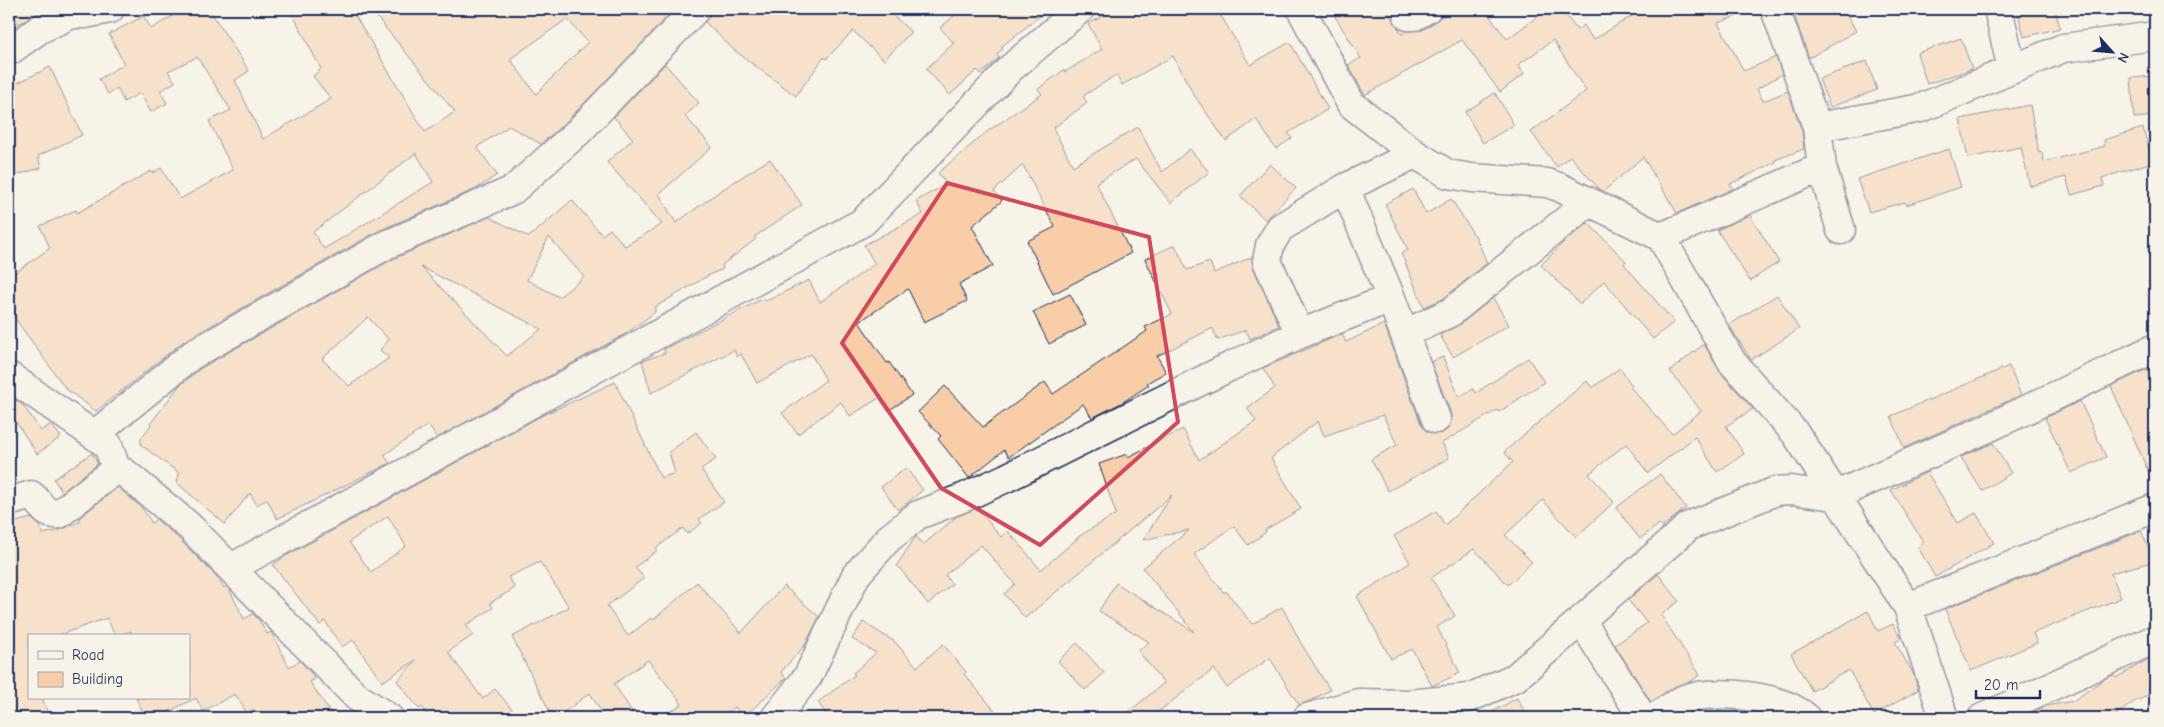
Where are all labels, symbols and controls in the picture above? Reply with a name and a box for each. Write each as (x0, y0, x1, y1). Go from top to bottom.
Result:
north arrow (2086, 28, 2136, 78)
text: N (2113, 50, 2133, 66)
legend (28, 634, 190, 700)
text: Road (72, 646, 104, 664)
scale bar (1976, 667, 2040, 699)
text: Building (72, 670, 123, 688)
text: 20 m (1984, 676, 2018, 694)

